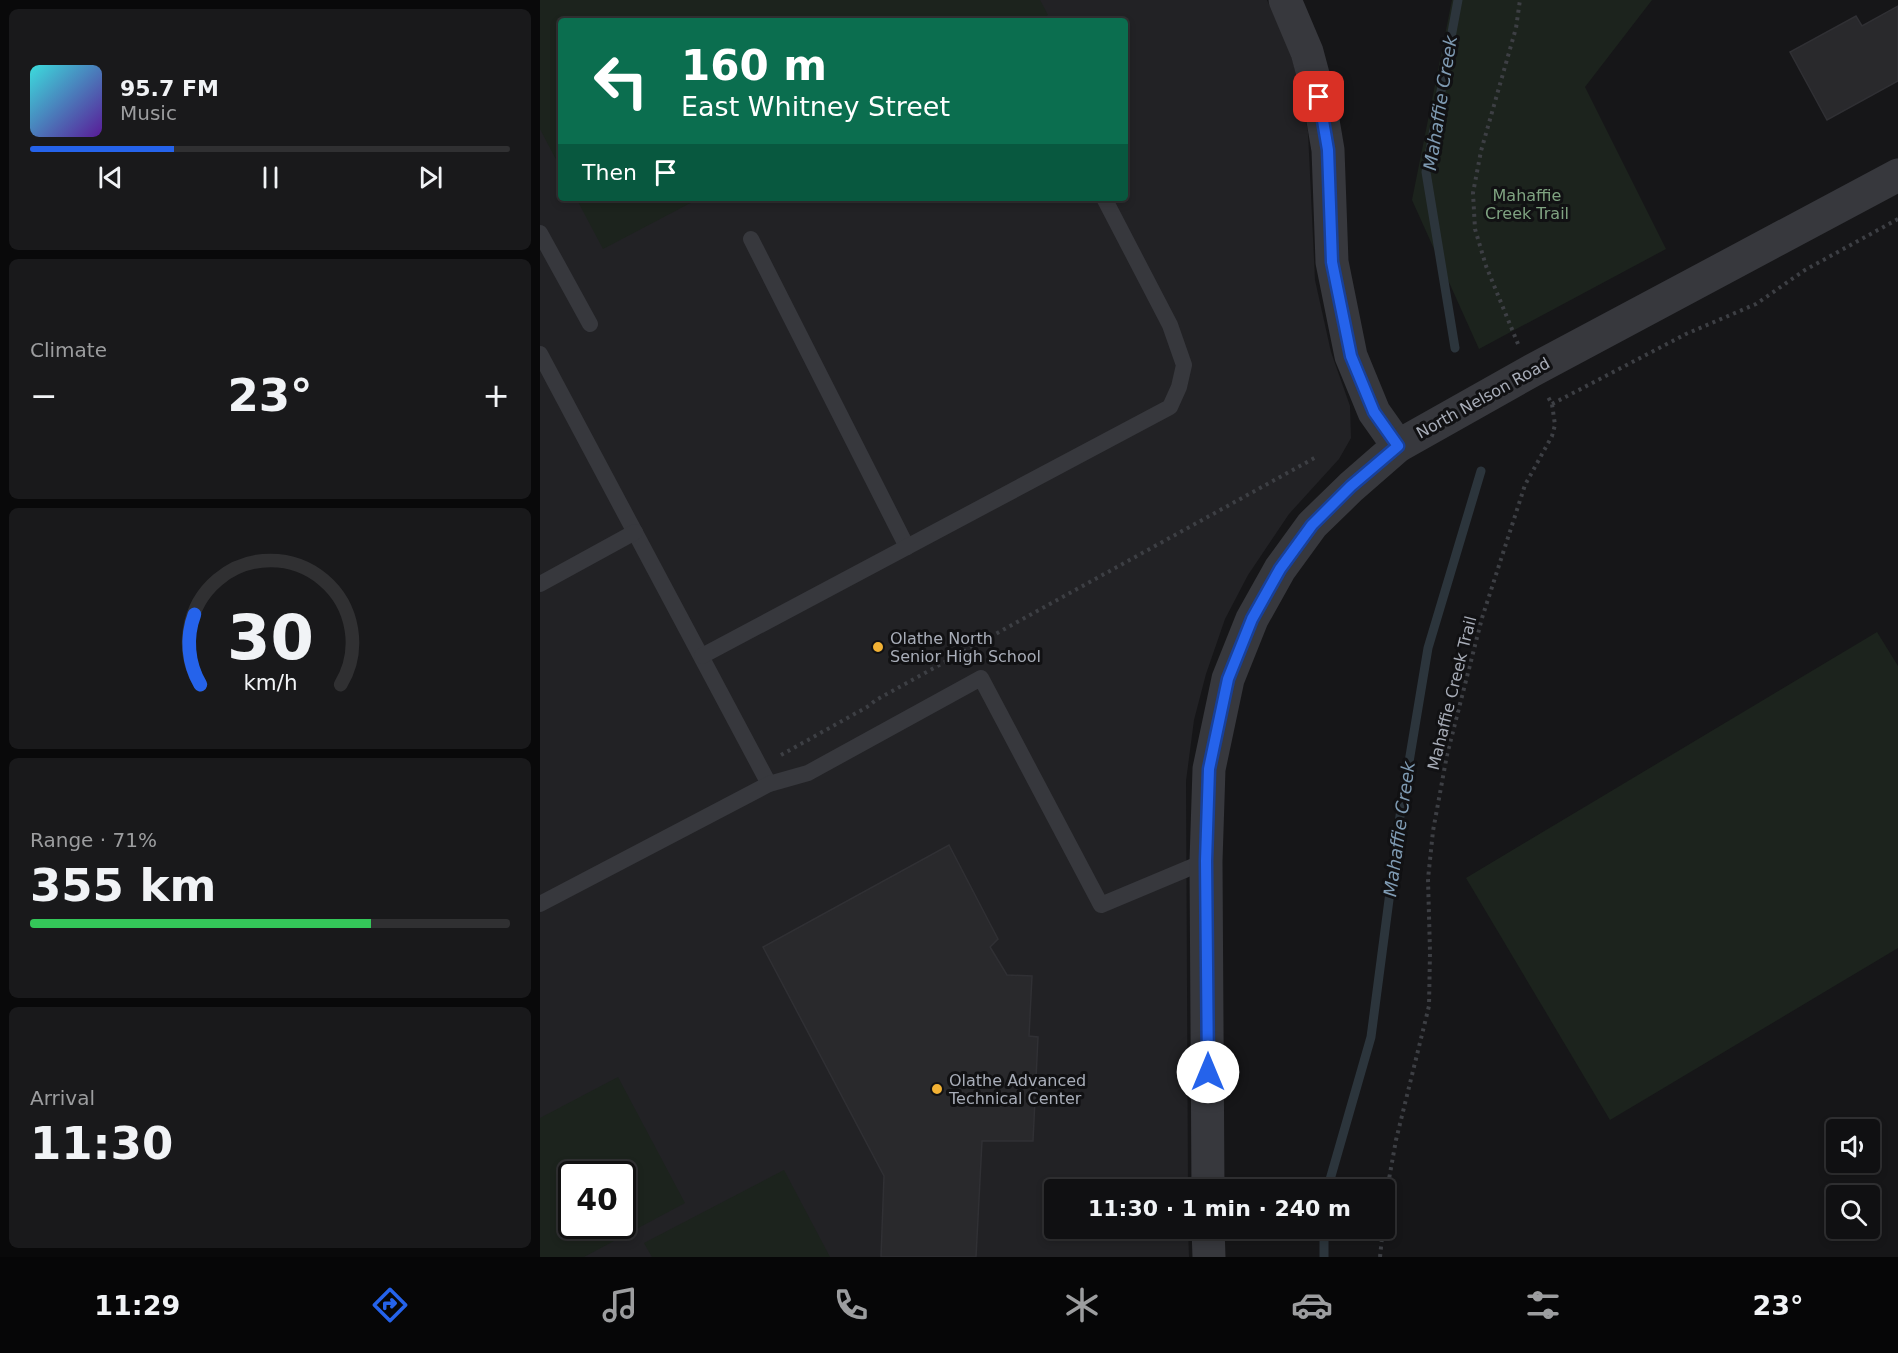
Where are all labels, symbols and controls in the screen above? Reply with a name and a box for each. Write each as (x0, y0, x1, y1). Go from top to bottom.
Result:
water label: Mahaffie Creek (1419, 32, 1461, 172)
text: 160 m (681, 41, 827, 90)
icon: left (582, 42, 660, 120)
pin (1293, 71, 1344, 122)
text: 95.7 FM (120, 76, 219, 101)
icon: arrive (1302, 80, 1335, 113)
text: East Whitney Street (681, 91, 950, 122)
text: Music (120, 101, 177, 125)
icon: arrive (649, 156, 682, 189)
text: Then (582, 160, 637, 185)
icon: previous (94, 161, 127, 194)
icon: pause (254, 161, 287, 194)
icon: next (414, 161, 447, 194)
park label: Mahaffie Creek Trail (1485, 186, 1569, 223)
text: Climate (30, 338, 107, 362)
street label: North Nelson Road (1413, 353, 1553, 443)
text: 23° (227, 369, 313, 422)
text: − (30, 376, 58, 415)
text: + (482, 376, 510, 415)
text: 30 (227, 602, 313, 675)
street label: Mahaffie Creek Trail (1424, 614, 1480, 772)
place label: Olathe North Senior High School (890, 629, 1041, 666)
marker: Olathe North Senior High School (871, 640, 885, 654)
text: km/h (243, 671, 297, 696)
water label: Mahaffie Creek (1379, 758, 1419, 898)
text: Range · 71% (30, 828, 157, 852)
text: 355 km (30, 859, 216, 912)
position arrow (1176, 1040, 1240, 1104)
place label: Olathe Advanced Technical Center (948, 1071, 1086, 1108)
marker: Olathe Advanced Technical Center (930, 1082, 944, 1096)
text: Arrival (30, 1086, 95, 1110)
text: 11:30 (30, 1117, 173, 1170)
map controls (1826, 1119, 1880, 1239)
button: sound (1826, 1119, 1880, 1173)
speed limit sign: 40 (558, 1161, 636, 1239)
button: search (1826, 1185, 1880, 1239)
text: 11:30 · 1 min · 240 m (1088, 1196, 1351, 1221)
icon: directions (369, 1284, 411, 1326)
icon: music (599, 1284, 641, 1326)
icon: phone (830, 1284, 872, 1326)
icon: climate (1061, 1284, 1103, 1326)
icon: car (1291, 1284, 1333, 1326)
icon: filters (1522, 1284, 1564, 1326)
text: 11:29 (94, 1290, 180, 1321)
text: 23° (1753, 1290, 1804, 1321)

